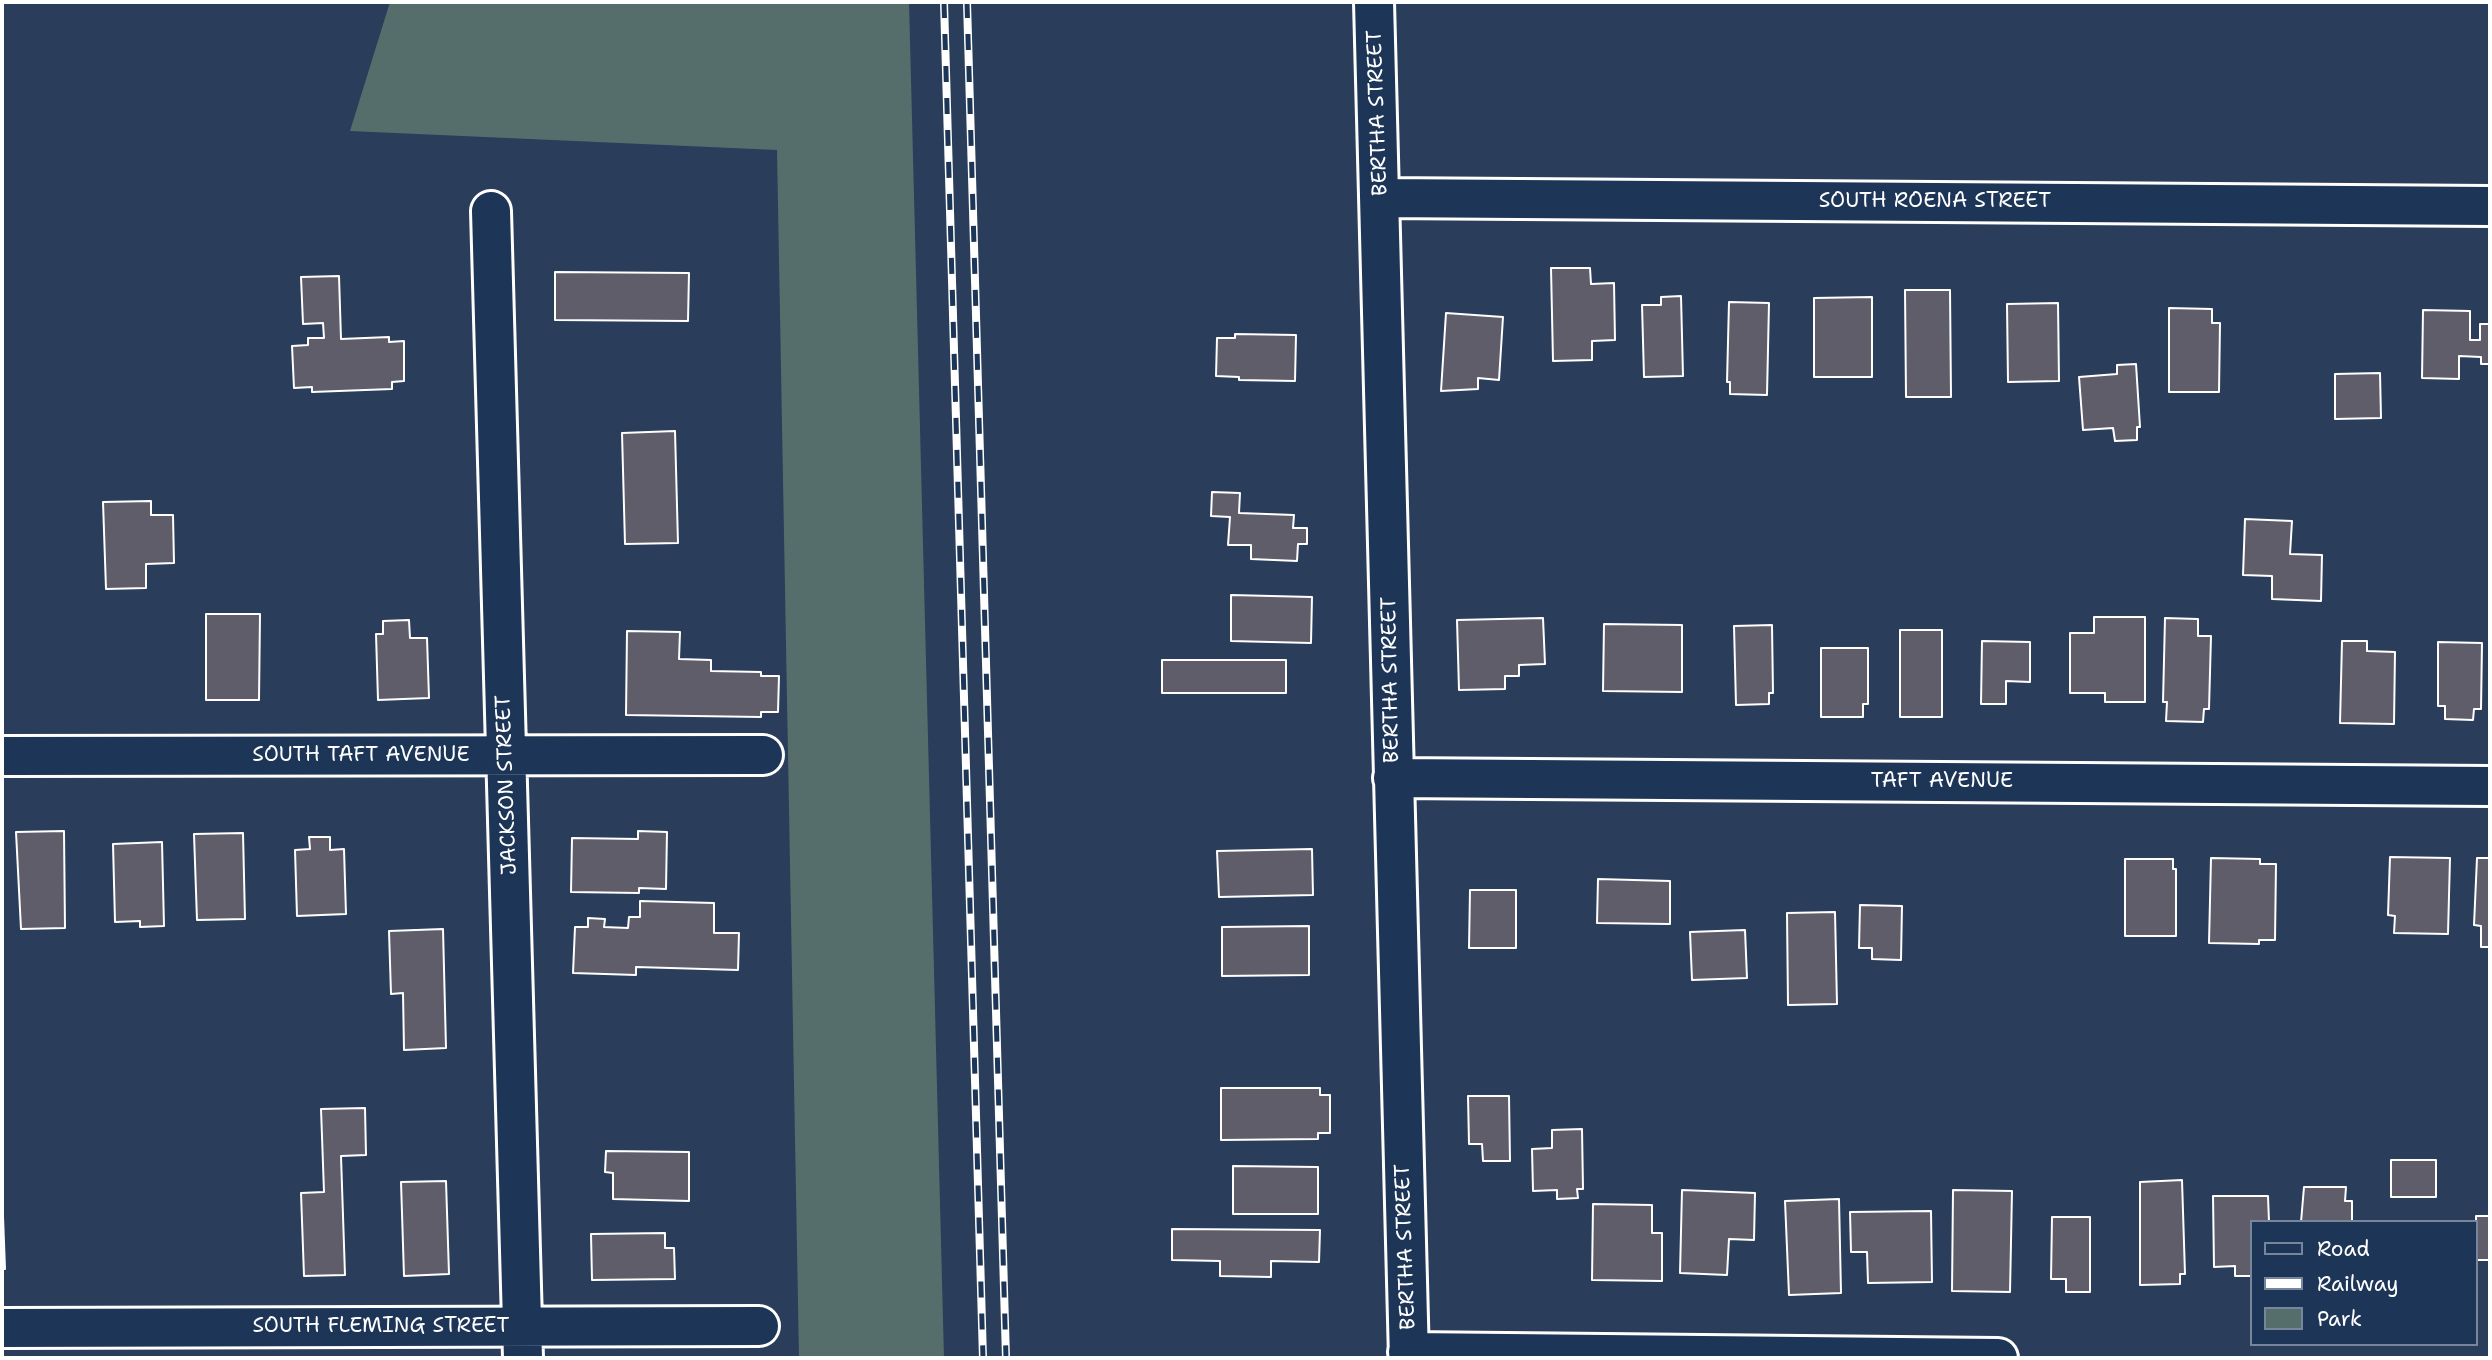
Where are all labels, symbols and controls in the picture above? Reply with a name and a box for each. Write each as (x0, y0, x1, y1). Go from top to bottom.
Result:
street label: BERTHA STREET (1363, 30, 1393, 196)
street label: SOUTH ROENA STREET (1819, 189, 2051, 215)
street label: BERTHA STREET (1377, 597, 1405, 763)
street label: JACKSON STREET (491, 694, 523, 876)
street label: SOUTH TAFT AVENUE (252, 743, 470, 769)
street label: TAFT AVENUE (1871, 769, 2013, 795)
street label: BERTHA STREET (1391, 1164, 1421, 1330)
legend (2250, 1220, 2478, 1346)
text: Road (2317, 1235, 2370, 1263)
text: Railway (2317, 1270, 2399, 1298)
text: Park (2317, 1305, 2362, 1333)
street label: SOUTH FLEMING STREET (252, 1314, 510, 1340)

